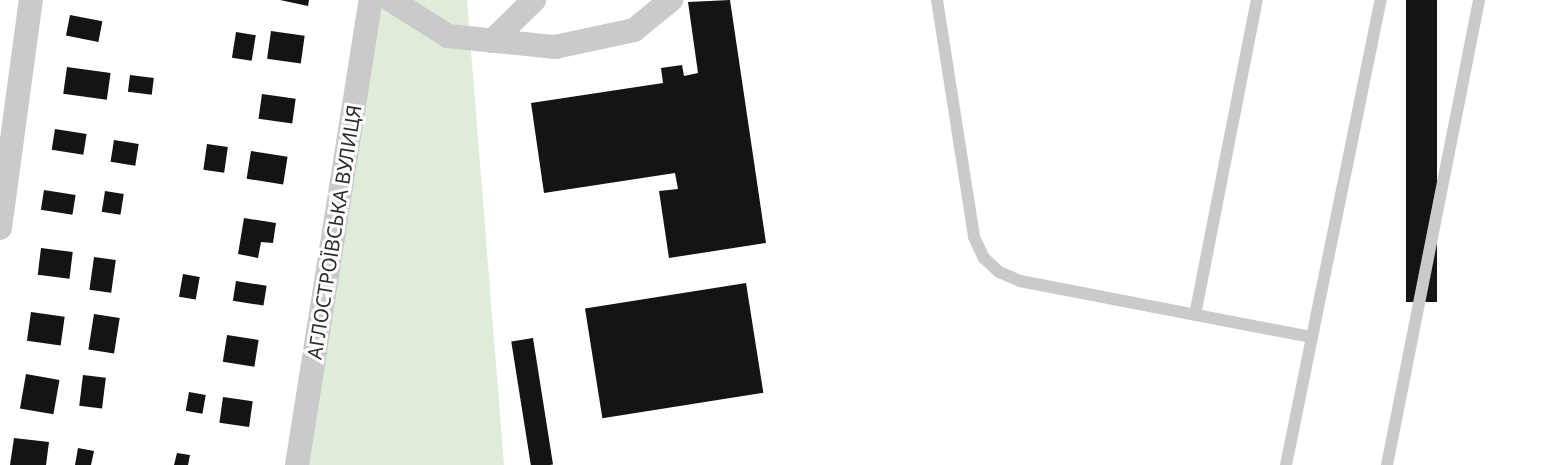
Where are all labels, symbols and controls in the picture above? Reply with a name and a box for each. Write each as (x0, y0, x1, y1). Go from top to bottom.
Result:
street label: АГЛОСТРОЇВСЬКА ВУЛИЦЯ (302, 103, 366, 361)

